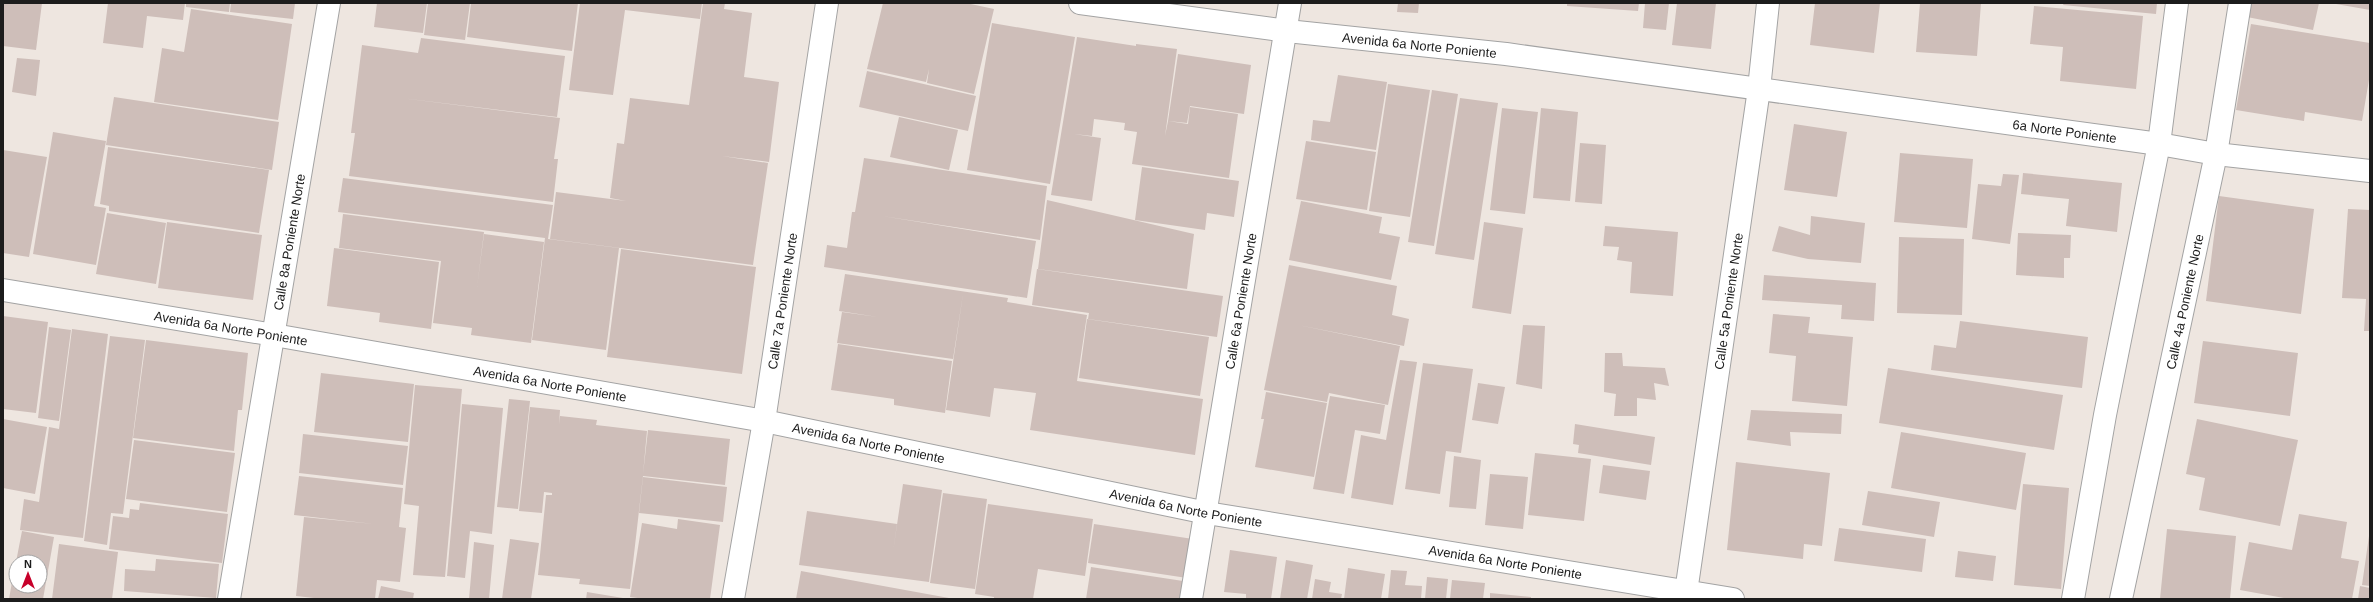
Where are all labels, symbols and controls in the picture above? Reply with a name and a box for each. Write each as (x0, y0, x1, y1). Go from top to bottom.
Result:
street label: Avenida 6a Norte Poniente (1341, 30, 1497, 61)
street label: 6a Norte Poniente (2012, 117, 2118, 146)
street label: Calle 8a Poniente Norte (271, 173, 308, 311)
street label: Calle 7a Poniente Norte (765, 232, 800, 371)
street label: Calle 6a Poniente Norte (1222, 232, 1260, 371)
street label: Calle 5a Poniente Norte (1711, 232, 1746, 371)
street label: Calle 4a Poniente Norte (2163, 233, 2207, 371)
street label: Avenida 6a Norte Poniente (153, 308, 309, 349)
street label: Avenida 6a Norte Poniente (472, 363, 628, 405)
street label: Avenida 6a Norte Poniente (791, 420, 946, 466)
street label: Avenida 6a Norte Poniente (1108, 486, 1263, 530)
street label: Avenida 6a Norte Poniente (1427, 542, 1583, 582)
north arrow (8, 554, 48, 594)
text: N (24, 558, 32, 570)

